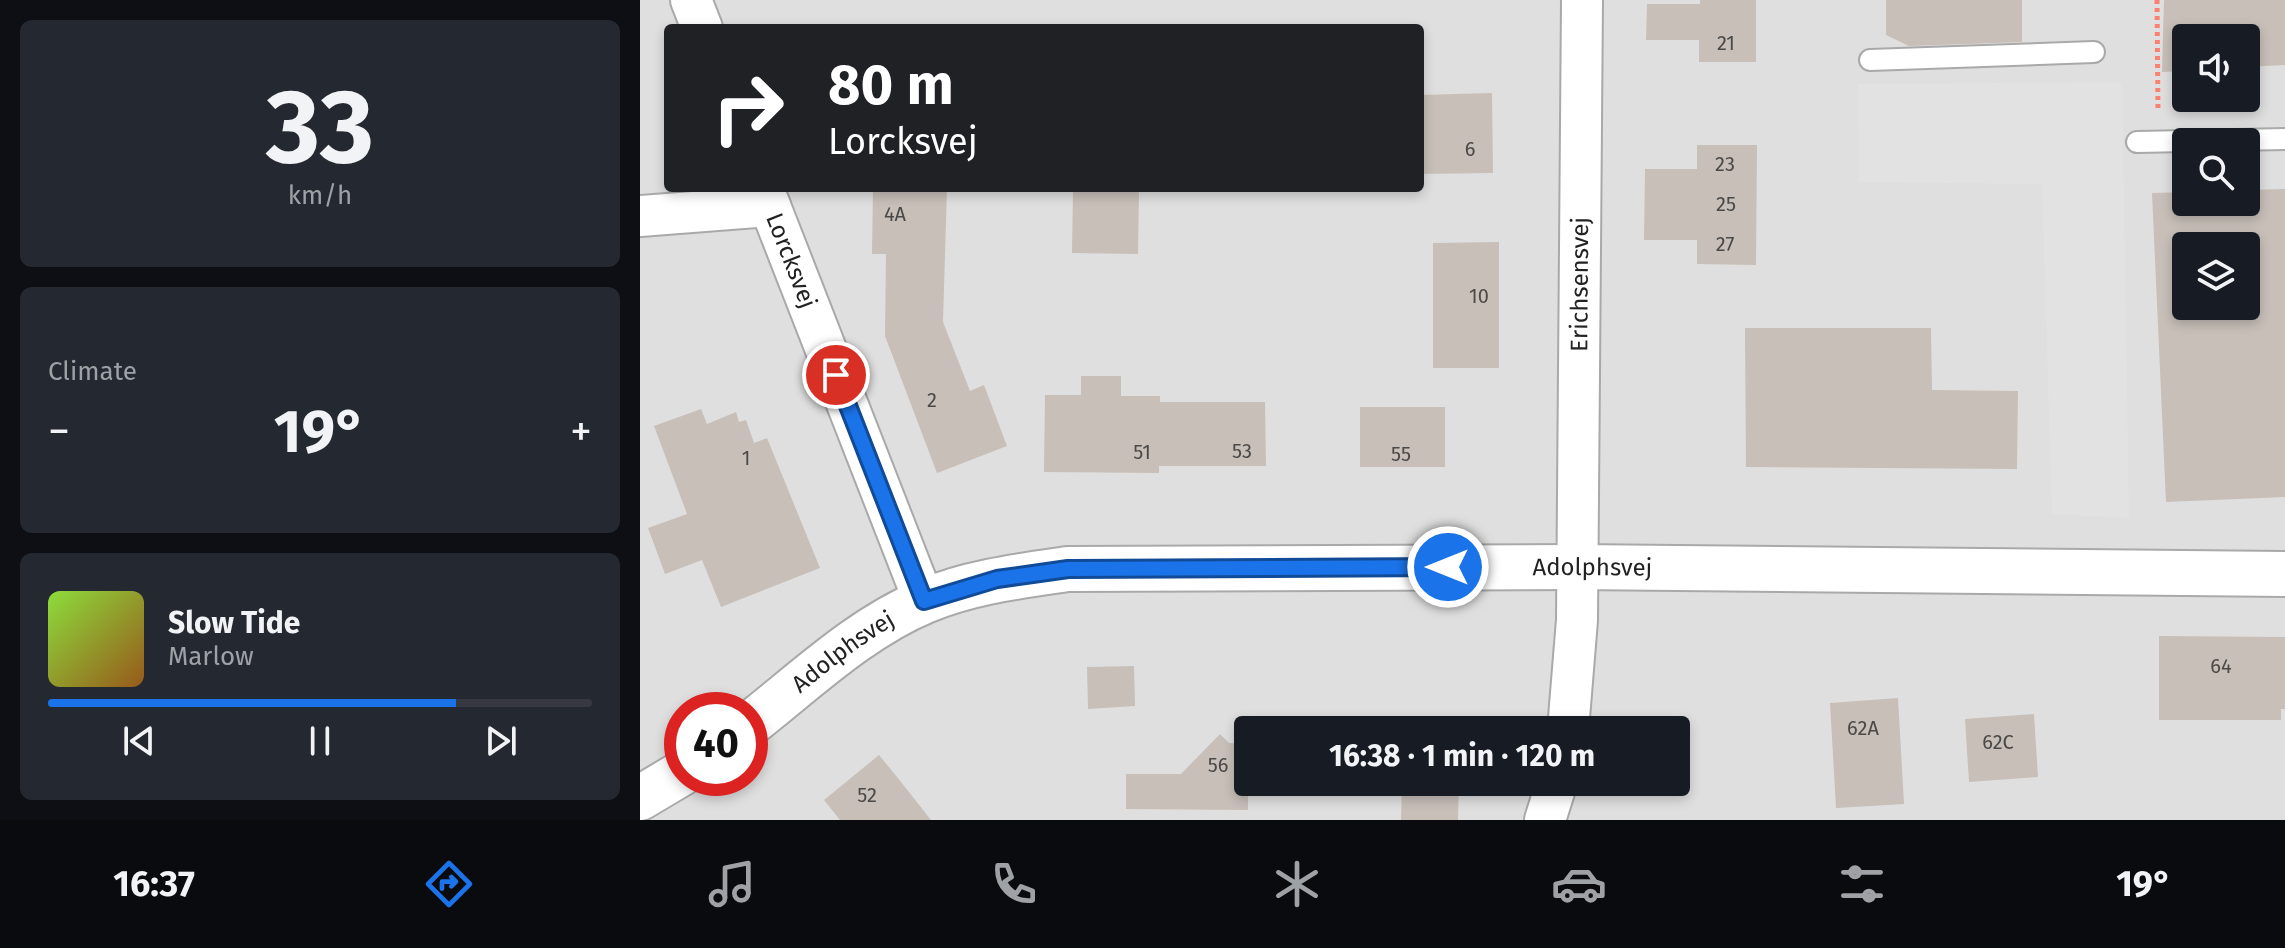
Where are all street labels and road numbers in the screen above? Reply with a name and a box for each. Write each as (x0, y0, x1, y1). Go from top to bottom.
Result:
street label: Lorcksvej (760, 209, 823, 312)
street label: Erichsensvej (1565, 217, 1594, 352)
street label: Adolphsvej (1532, 553, 1652, 582)
street label: Adolphsvej (786, 605, 899, 698)

